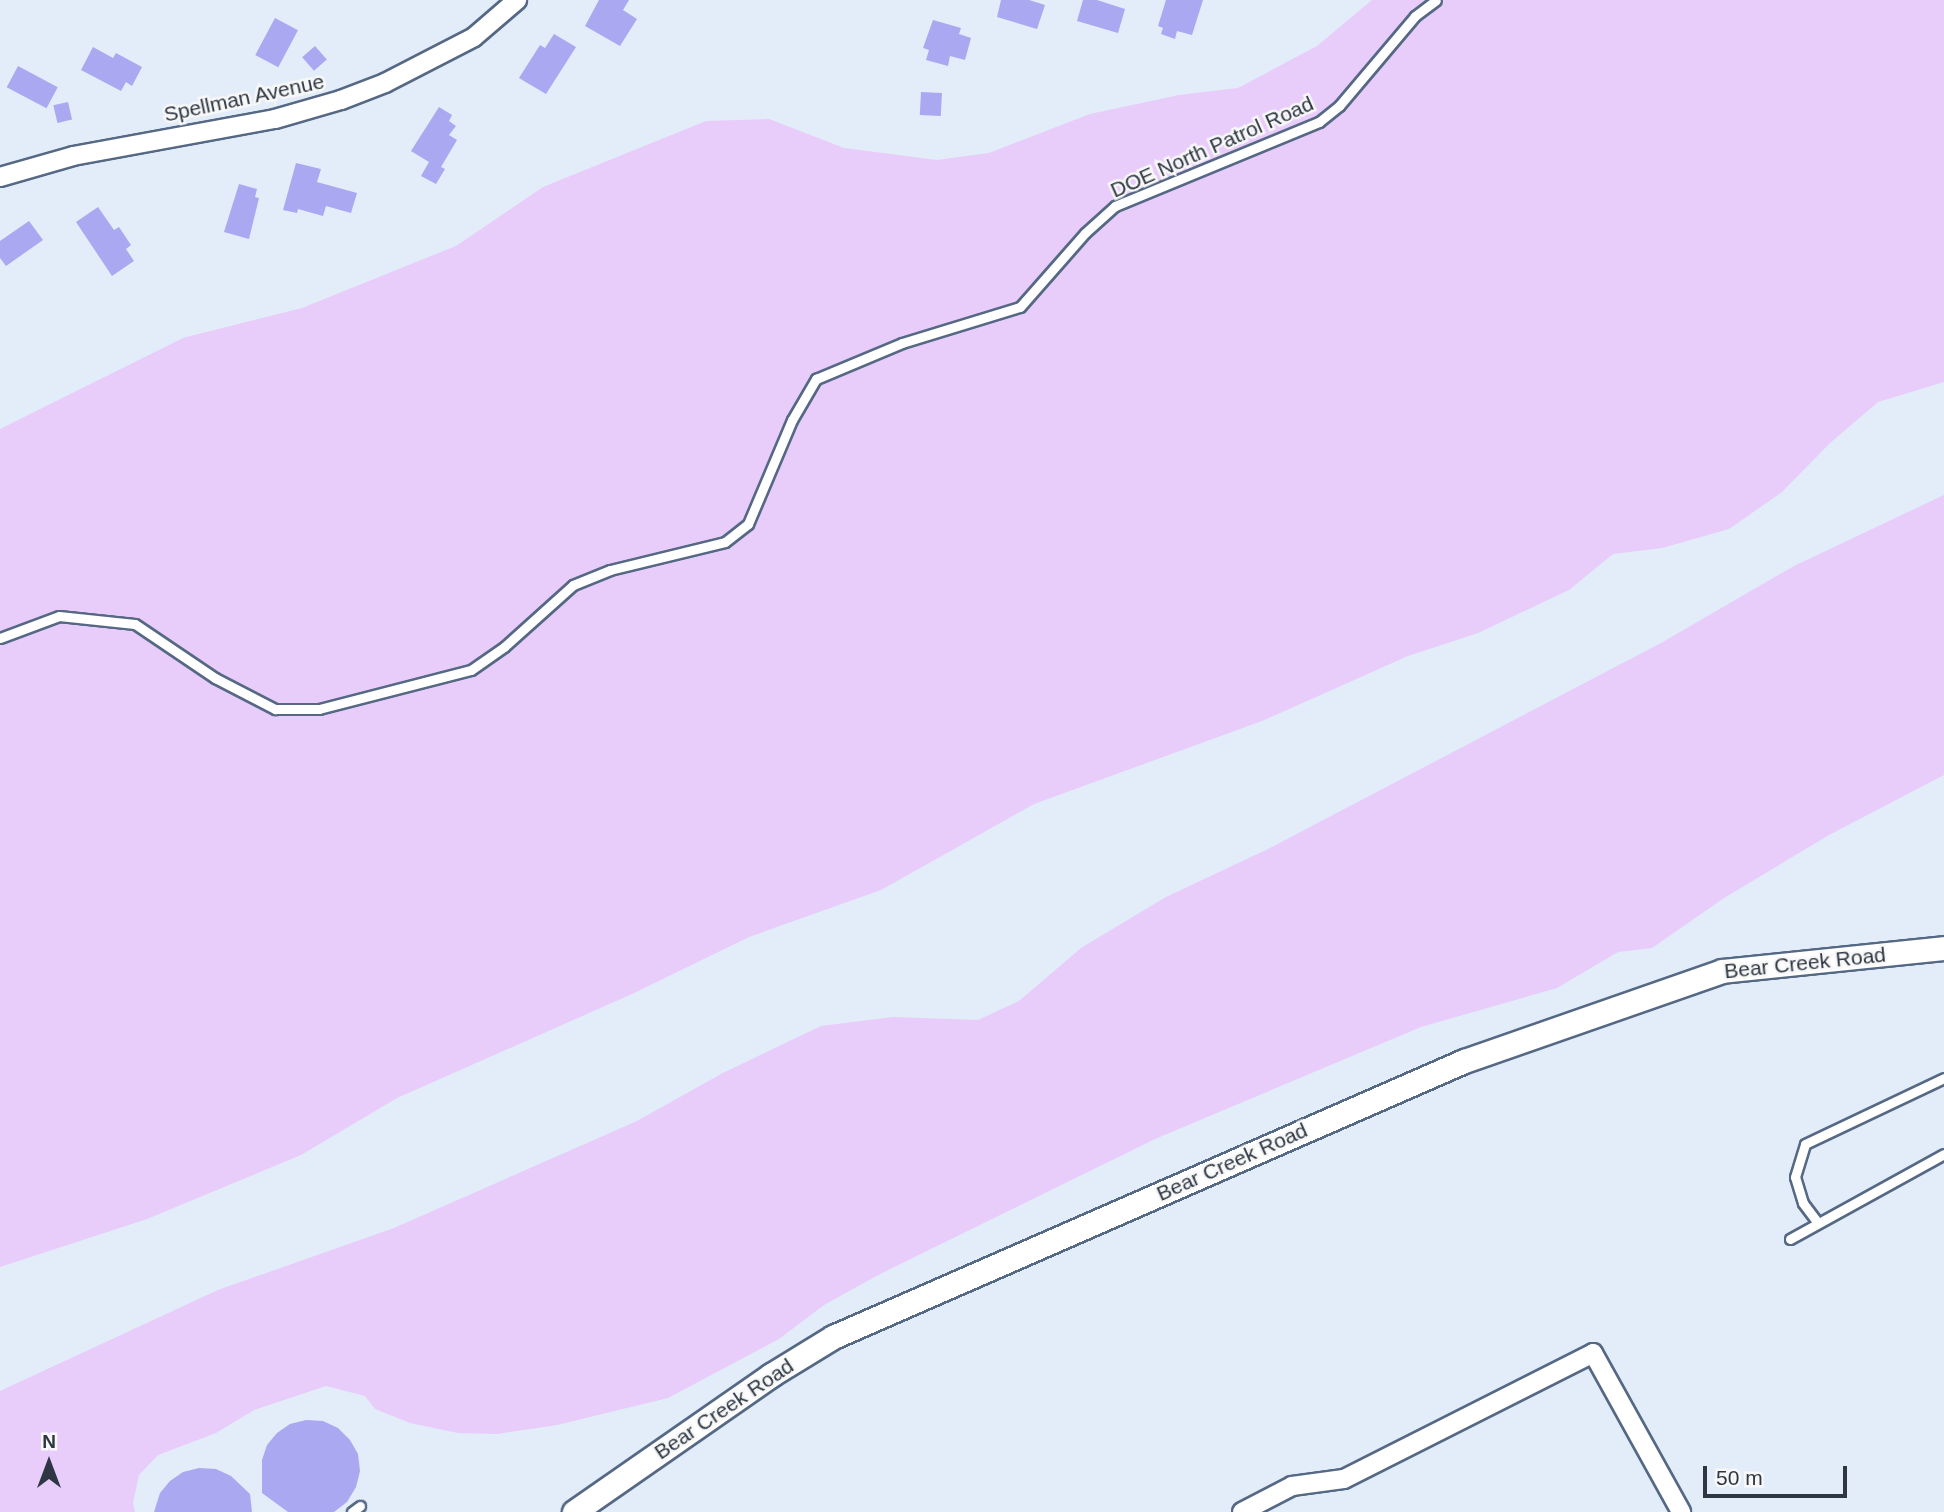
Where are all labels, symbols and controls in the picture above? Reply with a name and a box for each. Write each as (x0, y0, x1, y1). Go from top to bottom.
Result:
street label: Spellman Avenue (161, 69, 327, 127)
street label: DOE North Patrol Road (1107, 91, 1317, 203)
street label: Bear Creek Road (1723, 942, 1887, 984)
street label: Bear Creek Road (1153, 1117, 1311, 1207)
street label: Bear Creek Road (650, 1353, 798, 1465)
north arrow (14, 1428, 84, 1498)
text: N (42, 1431, 56, 1452)
scale bar (1706, 1452, 1850, 1496)
text: 50 m (1716, 1466, 1763, 1489)

